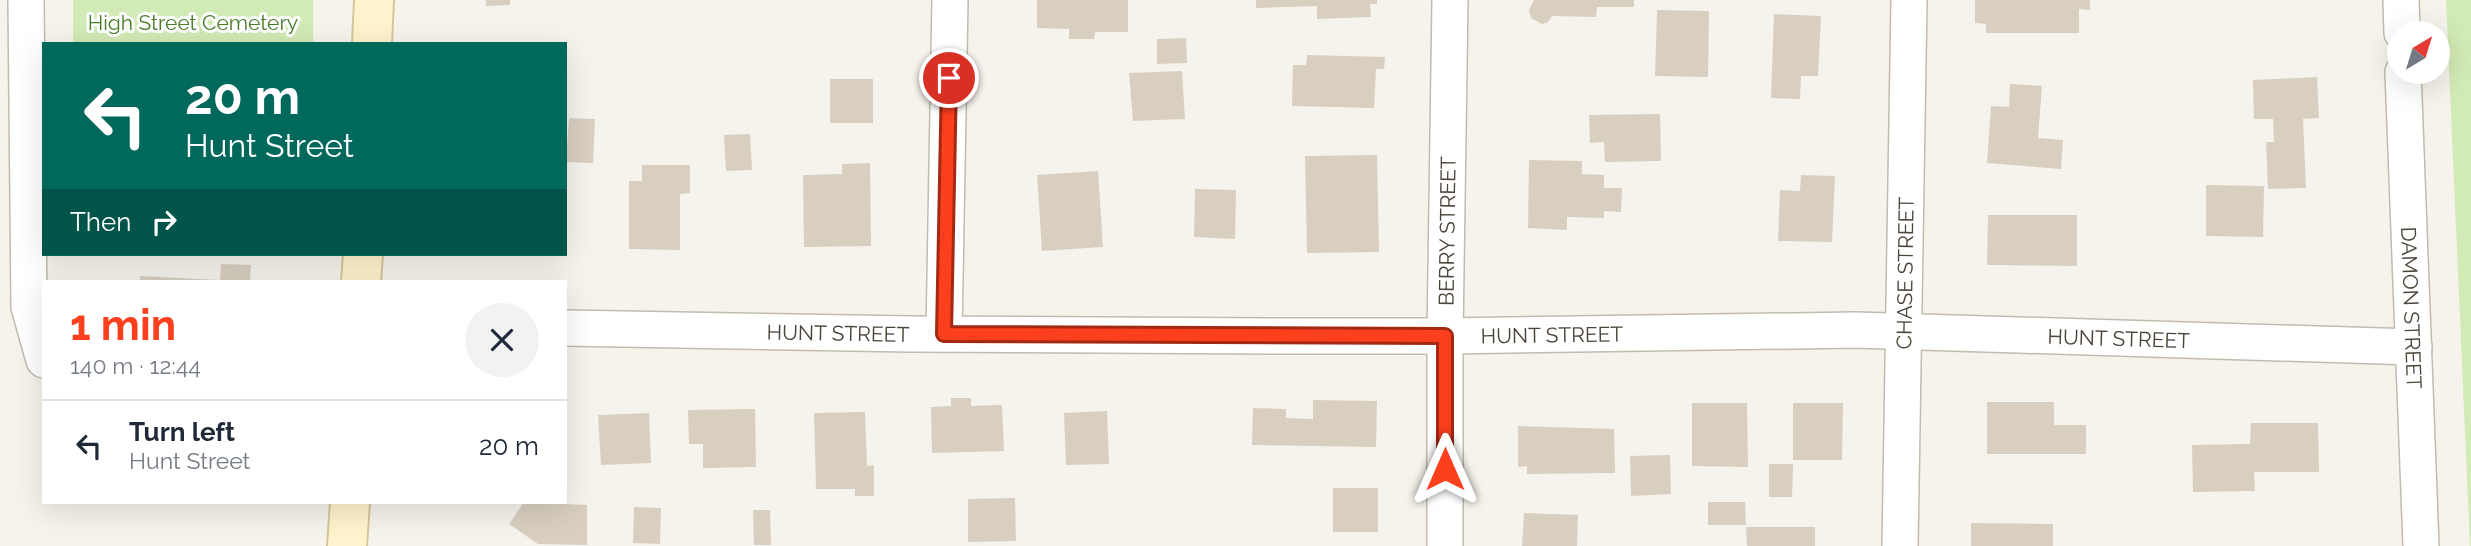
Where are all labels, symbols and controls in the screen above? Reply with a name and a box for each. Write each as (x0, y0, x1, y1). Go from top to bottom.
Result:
park label: High Street Cemetery (88, 10, 298, 35)
north arrow (2387, 21, 2450, 84)
map controls (2387, 21, 2450, 84)
pin (919, 48, 979, 108)
icon: arrive (930, 59, 968, 97)
text: 20 m (185, 68, 300, 125)
icon: left (70, 70, 161, 161)
text: Hunt Street (185, 127, 354, 164)
street label: BERRY STREET (1433, 156, 1460, 306)
street label: CHASE STREET (1891, 196, 1918, 349)
icon: right (145, 203, 183, 241)
text: Then (70, 207, 131, 237)
street label: DAMON STREET (2396, 226, 2428, 390)
text: 1 min (70, 301, 176, 350)
button: close (465, 303, 539, 377)
street label: HUNT STREET (766, 319, 910, 346)
street label: HUNT STREET (1480, 321, 1624, 348)
street label: HUNT STREET (2047, 323, 2191, 353)
text: 140 m · 12:44 (70, 352, 201, 379)
text: Turn left (129, 417, 235, 447)
icon: left (70, 427, 108, 465)
text: 20 m (479, 431, 539, 461)
position arrow (1408, 432, 1482, 506)
text: Hunt Street (129, 447, 250, 474)

